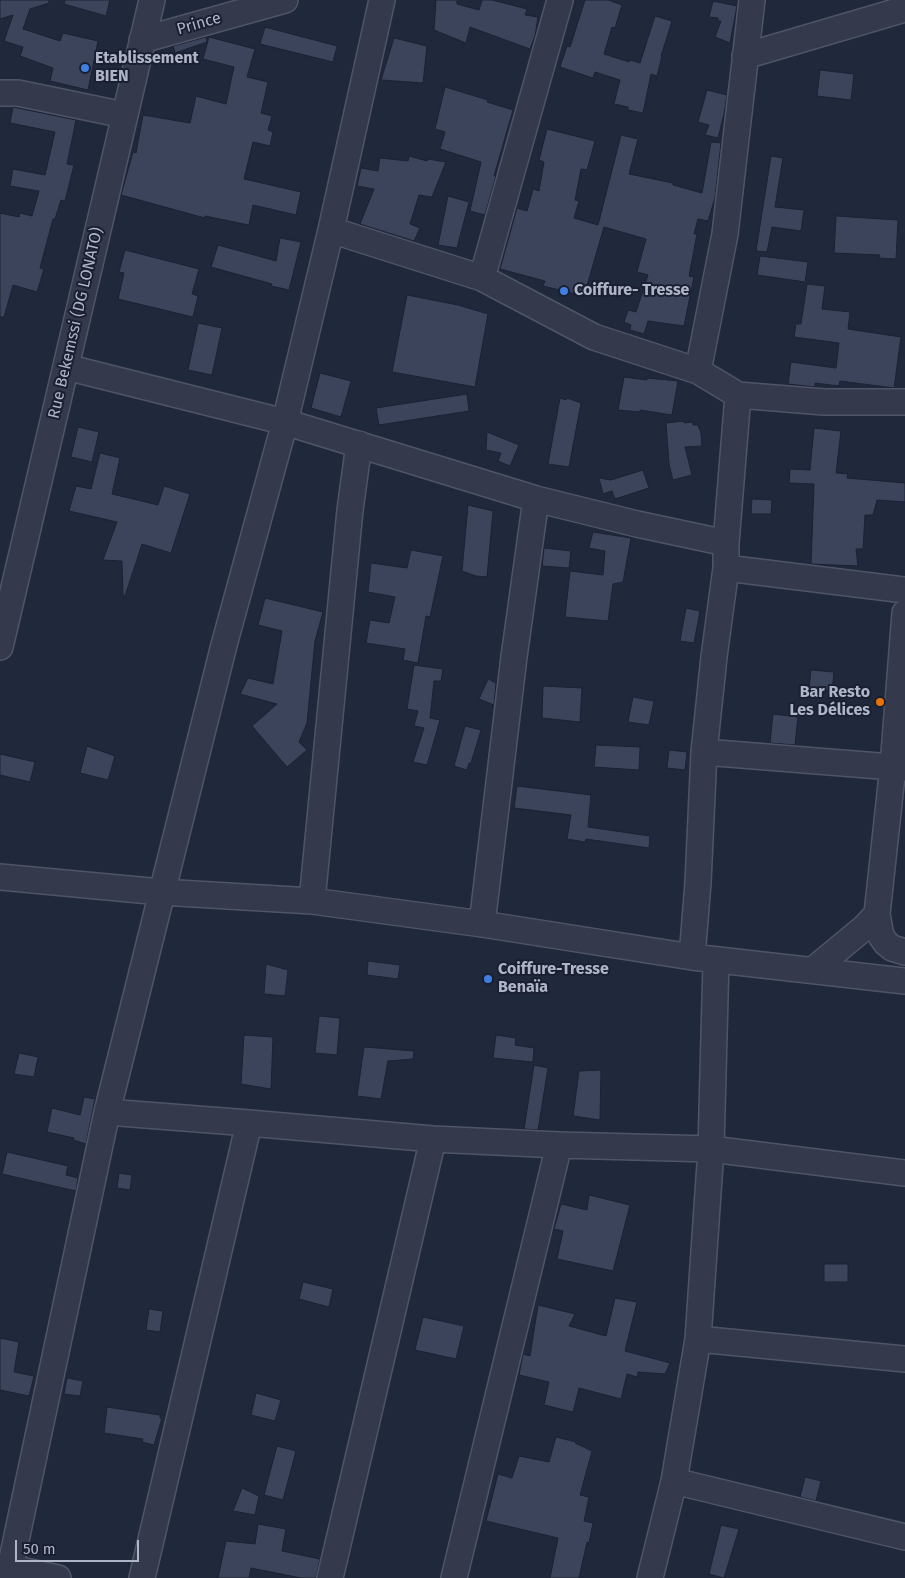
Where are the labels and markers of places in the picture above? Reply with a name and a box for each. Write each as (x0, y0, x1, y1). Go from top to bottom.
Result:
place label: Etablissement BIEN (95, 49, 199, 87)
marker: Etablissement BIEN (79, 62, 91, 74)
place label: Coiffure- Tresse (574, 281, 689, 301)
marker: Coiffure- Tresse (558, 285, 570, 297)
place label: Bar Resto Les Délices (789, 683, 870, 721)
marker: Bar Resto Les Délices (874, 696, 886, 708)
place label: Coiffure-Tresse Benaïa (498, 960, 609, 998)
marker: Coiffure-Tresse Benaïa (482, 973, 494, 985)

